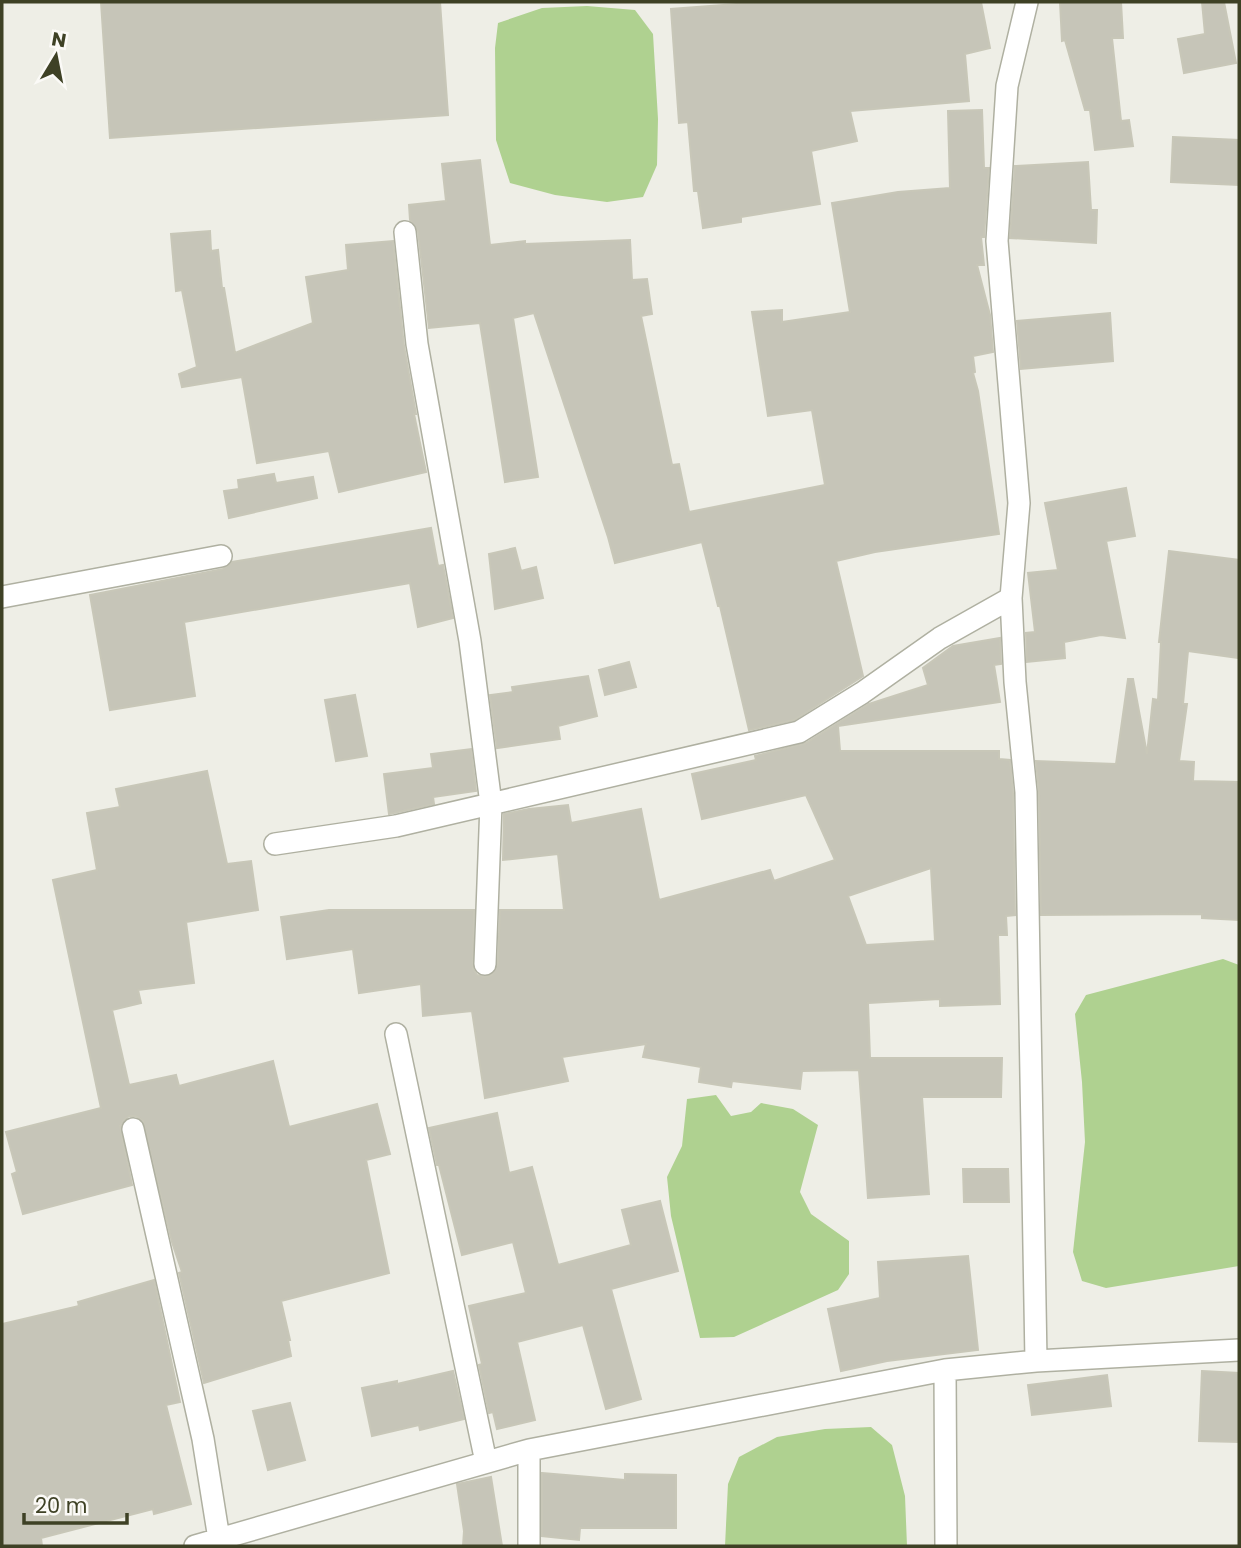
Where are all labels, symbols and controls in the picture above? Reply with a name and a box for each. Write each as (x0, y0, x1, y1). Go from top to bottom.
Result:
north arrow (21, 21, 91, 91)
text: N (49, 25, 68, 54)
scale bar (24, 1482, 128, 1526)
text: 20 m (35, 1491, 88, 1520)

